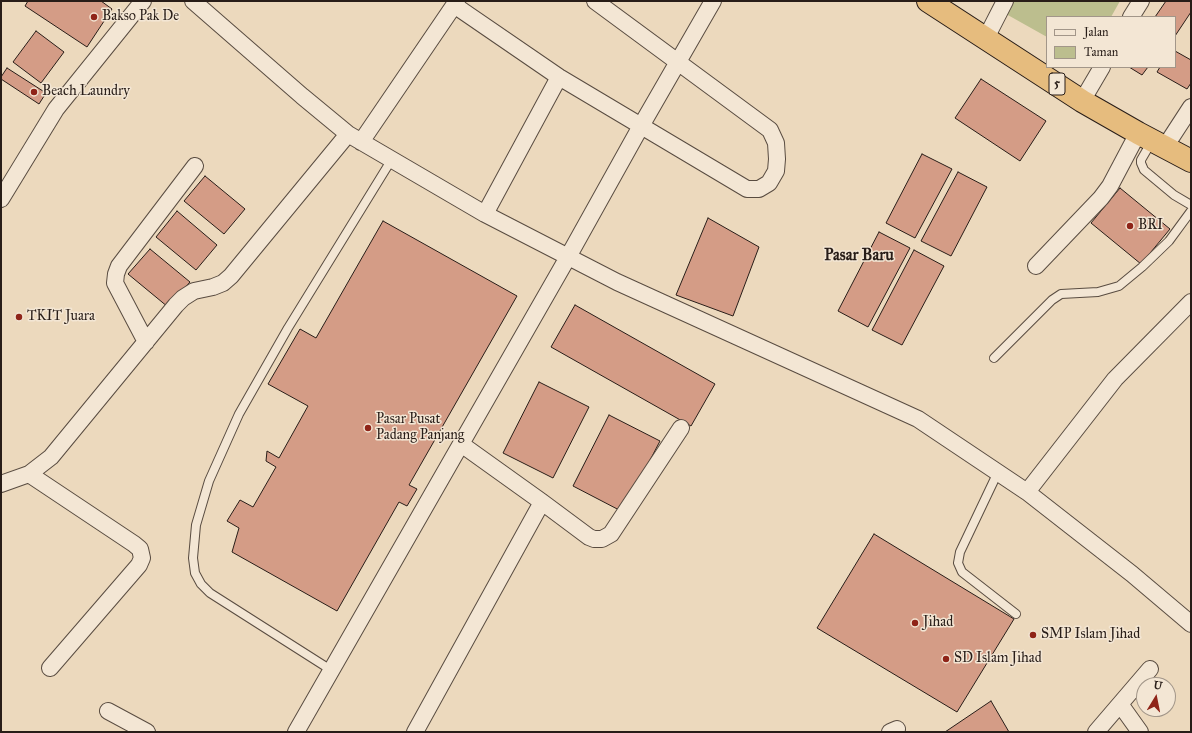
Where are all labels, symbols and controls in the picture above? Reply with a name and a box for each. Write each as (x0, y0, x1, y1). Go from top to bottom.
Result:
place label: Bakso Pak De (102, 9, 179, 25)
marker: Bakso Pak De (89, 12, 99, 22)
legend (1046, 16, 1176, 68)
text: Jalan (1084, 25, 1108, 39)
text: Taman (1084, 45, 1118, 59)
road number: 5 (1049, 73, 1065, 95)
place label: Beach Laundry (42, 84, 130, 100)
marker: Beach Laundry (29, 87, 39, 97)
place label: BRI (1138, 218, 1163, 234)
marker: BRI (1125, 221, 1135, 231)
district label: Pasar Baru (824, 246, 894, 266)
place label: TKIT Juara (27, 309, 95, 325)
marker: TKIT Juara (14, 312, 24, 322)
place label: Pasar Pusat Padang Panjang (376, 412, 464, 444)
marker: Pasar Pusat Padang Panjang (363, 423, 373, 433)
place label: Jihad (923, 615, 953, 631)
marker: Jihad (910, 618, 920, 628)
place label: SMP Islam Jihad (1041, 627, 1140, 643)
marker: SMP Islam Jihad (1028, 630, 1038, 640)
place label: SD Islam Jihad (954, 651, 1042, 667)
marker: SD Islam Jihad (941, 654, 951, 664)
north arrow (1136, 677, 1176, 717)
text: U (1153, 679, 1163, 693)

